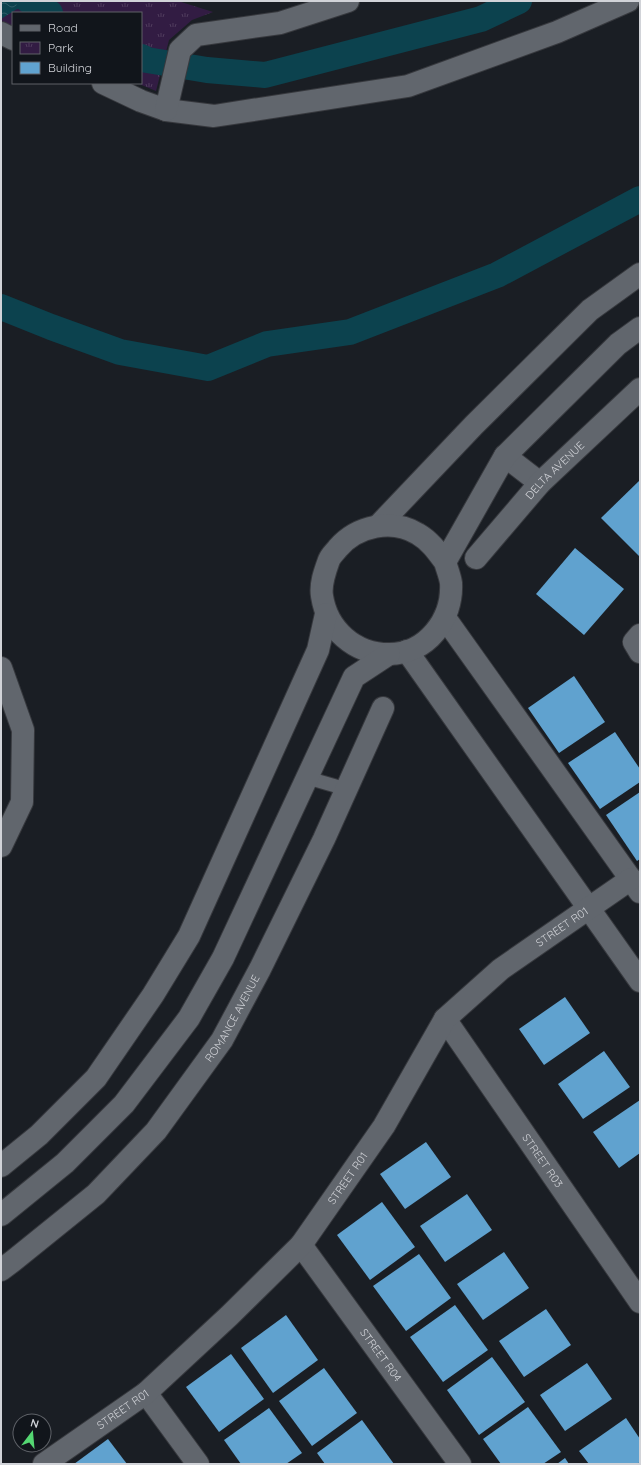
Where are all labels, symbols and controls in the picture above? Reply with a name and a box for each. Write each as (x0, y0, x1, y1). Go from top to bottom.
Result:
legend (12, 12, 142, 84)
text: Road (48, 20, 78, 35)
text: Park (48, 40, 73, 55)
text: Building (48, 60, 92, 75)
street label: DELTA AVENUE (522, 438, 587, 502)
street label: STREET R01 (533, 904, 591, 950)
street label: ROMANCE AVENUE (202, 972, 263, 1064)
street label: STREET R03 (519, 1131, 566, 1190)
street label: STREET R01 (325, 1149, 371, 1207)
street label: STREET R04 (357, 1326, 405, 1384)
street label: STREET R01 (94, 1386, 152, 1432)
north arrow (12, 1413, 52, 1453)
text: N (29, 1416, 41, 1431)

